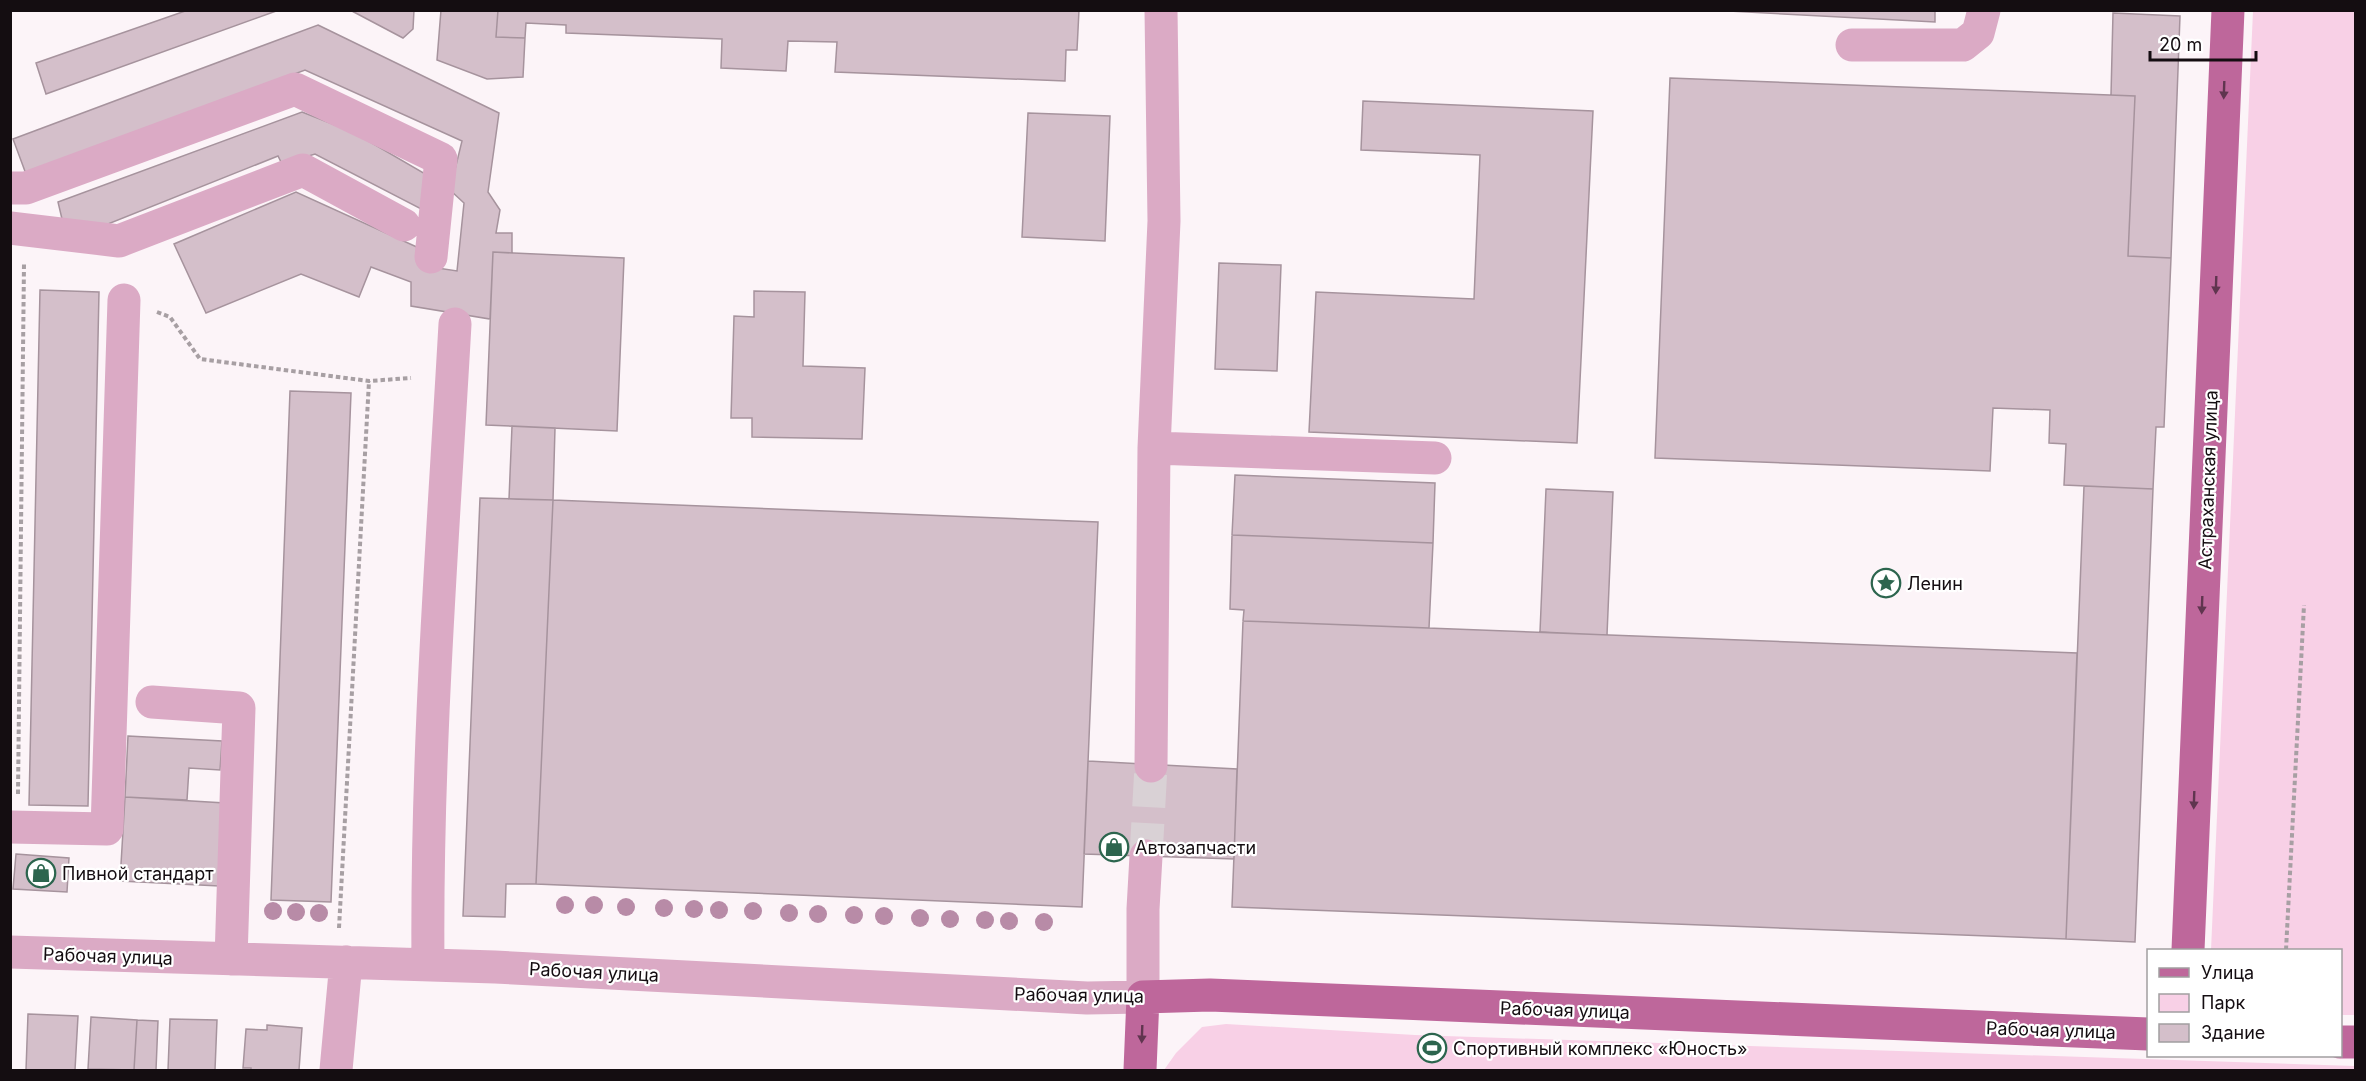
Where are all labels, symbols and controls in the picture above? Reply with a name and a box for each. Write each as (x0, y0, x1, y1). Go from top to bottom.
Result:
scale bar (2150, 24, 2256, 62)
text: 20 m (2159, 34, 2202, 55)
one-way arrow (2220, 80, 2229, 99)
one-way arrow (2211, 275, 2221, 294)
street label: Астраханская улица (2194, 390, 2222, 570)
place icon: Ленин (1870, 567, 1902, 599)
place label: Ленин (1907, 573, 1963, 594)
one-way arrow (2198, 596, 2207, 615)
one-way arrow (2190, 791, 2199, 810)
shop icon: Автозапчасти (1098, 831, 1130, 863)
place label: Автозапчасти (1135, 837, 1256, 858)
shop icon: Пивной стандарт (25, 857, 57, 889)
place label: Пивной стандарт (62, 863, 214, 884)
street label: Рабочая улица (43, 943, 173, 969)
legend (2147, 949, 2342, 1057)
street label: Рабочая улица (529, 958, 659, 986)
text: Улица (2201, 962, 2254, 983)
street label: Рабочая улица (1014, 983, 1144, 1007)
text: Парк (2201, 992, 2246, 1013)
street label: Рабочая улица (1500, 997, 1630, 1023)
street label: Рабочая улица (1986, 1017, 2116, 1043)
text: Здание (2201, 1022, 2265, 1043)
one-way arrow (1137, 1024, 1146, 1043)
sports icon: Спортивный комплекс «Юность» (1416, 1032, 1448, 1064)
place label: Спортивный комплекс «Юность» (1453, 1038, 1747, 1059)

